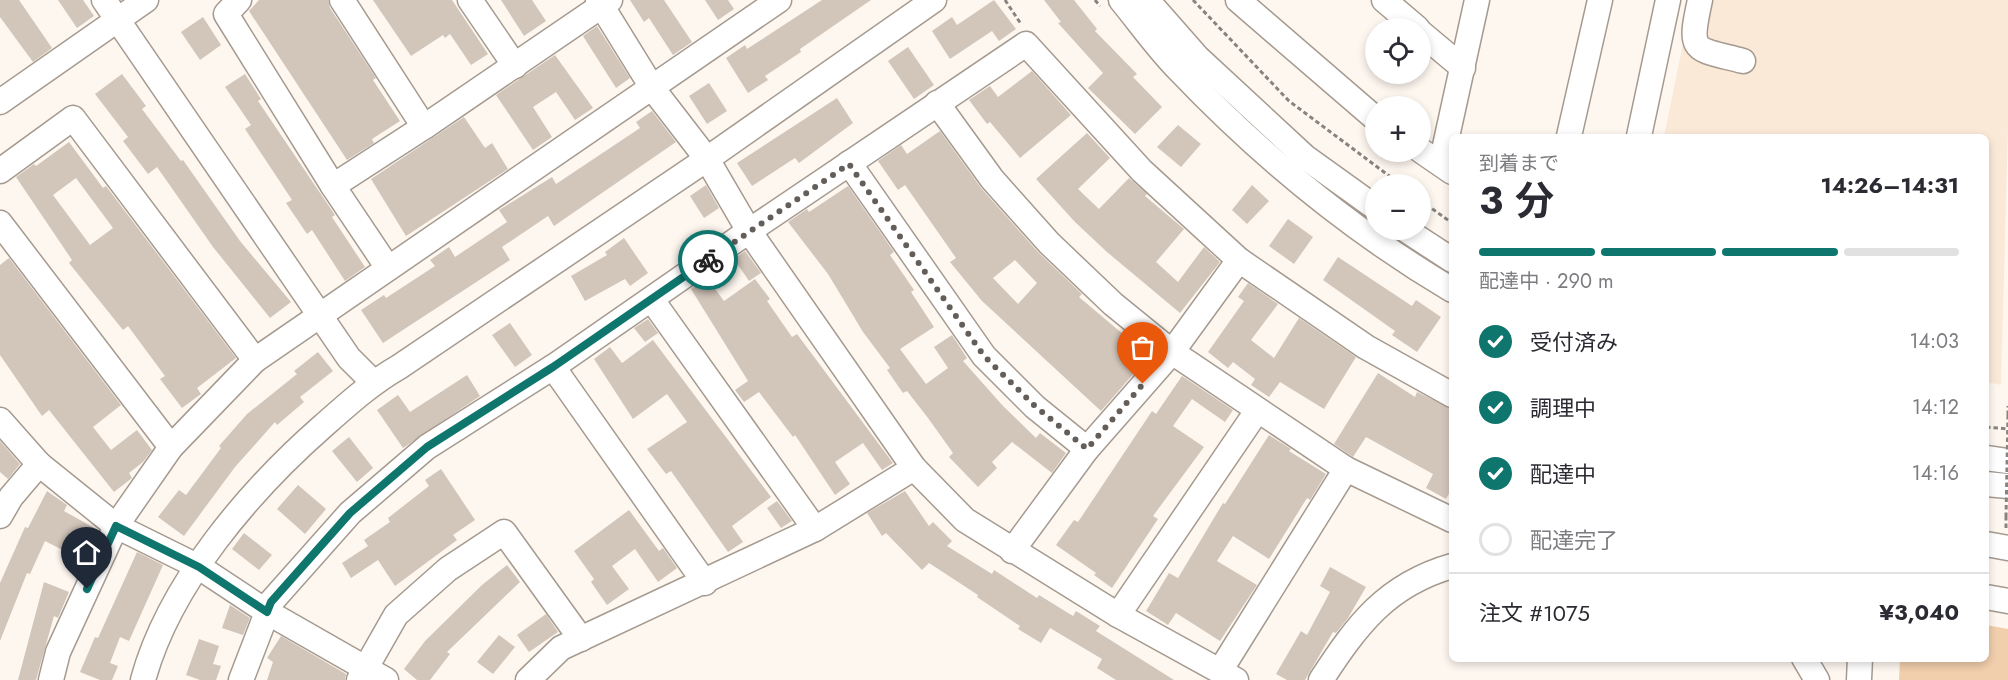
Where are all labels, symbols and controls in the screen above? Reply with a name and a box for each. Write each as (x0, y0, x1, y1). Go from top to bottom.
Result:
map controls (1365, 18, 1431, 240)
button: locate (1365, 18, 1431, 84)
button: + (1365, 96, 1431, 162)
text: 到着まで (1479, 149, 1559, 178)
text: 14:26–14:31 (1820, 169, 1959, 201)
text: 3 分 (1479, 172, 1554, 229)
button: − (1365, 174, 1431, 240)
courier (678, 230, 738, 290)
icon: bike (692, 244, 725, 277)
text: 配達中 · 290 m (1479, 267, 1614, 296)
pin (1117, 322, 1168, 384)
icon: check (1479, 325, 1512, 358)
text: 受付済み (1530, 326, 1618, 358)
text: 14:03 (1909, 327, 1959, 356)
icon: bag (1126, 331, 1159, 364)
icon: check (1479, 391, 1512, 424)
text: 調理中 (1530, 392, 1596, 424)
text: 14:12 (1912, 393, 1959, 422)
icon: check (1479, 457, 1512, 490)
text: 配達中 (1530, 458, 1596, 490)
text: 14:16 (1912, 459, 1959, 488)
text: 配達完了 (1530, 524, 1618, 556)
pin (61, 527, 112, 589)
icon: home (70, 536, 103, 569)
text: ¥3,040 (1879, 596, 1959, 628)
text: 注文 #1075 (1479, 597, 1590, 629)

